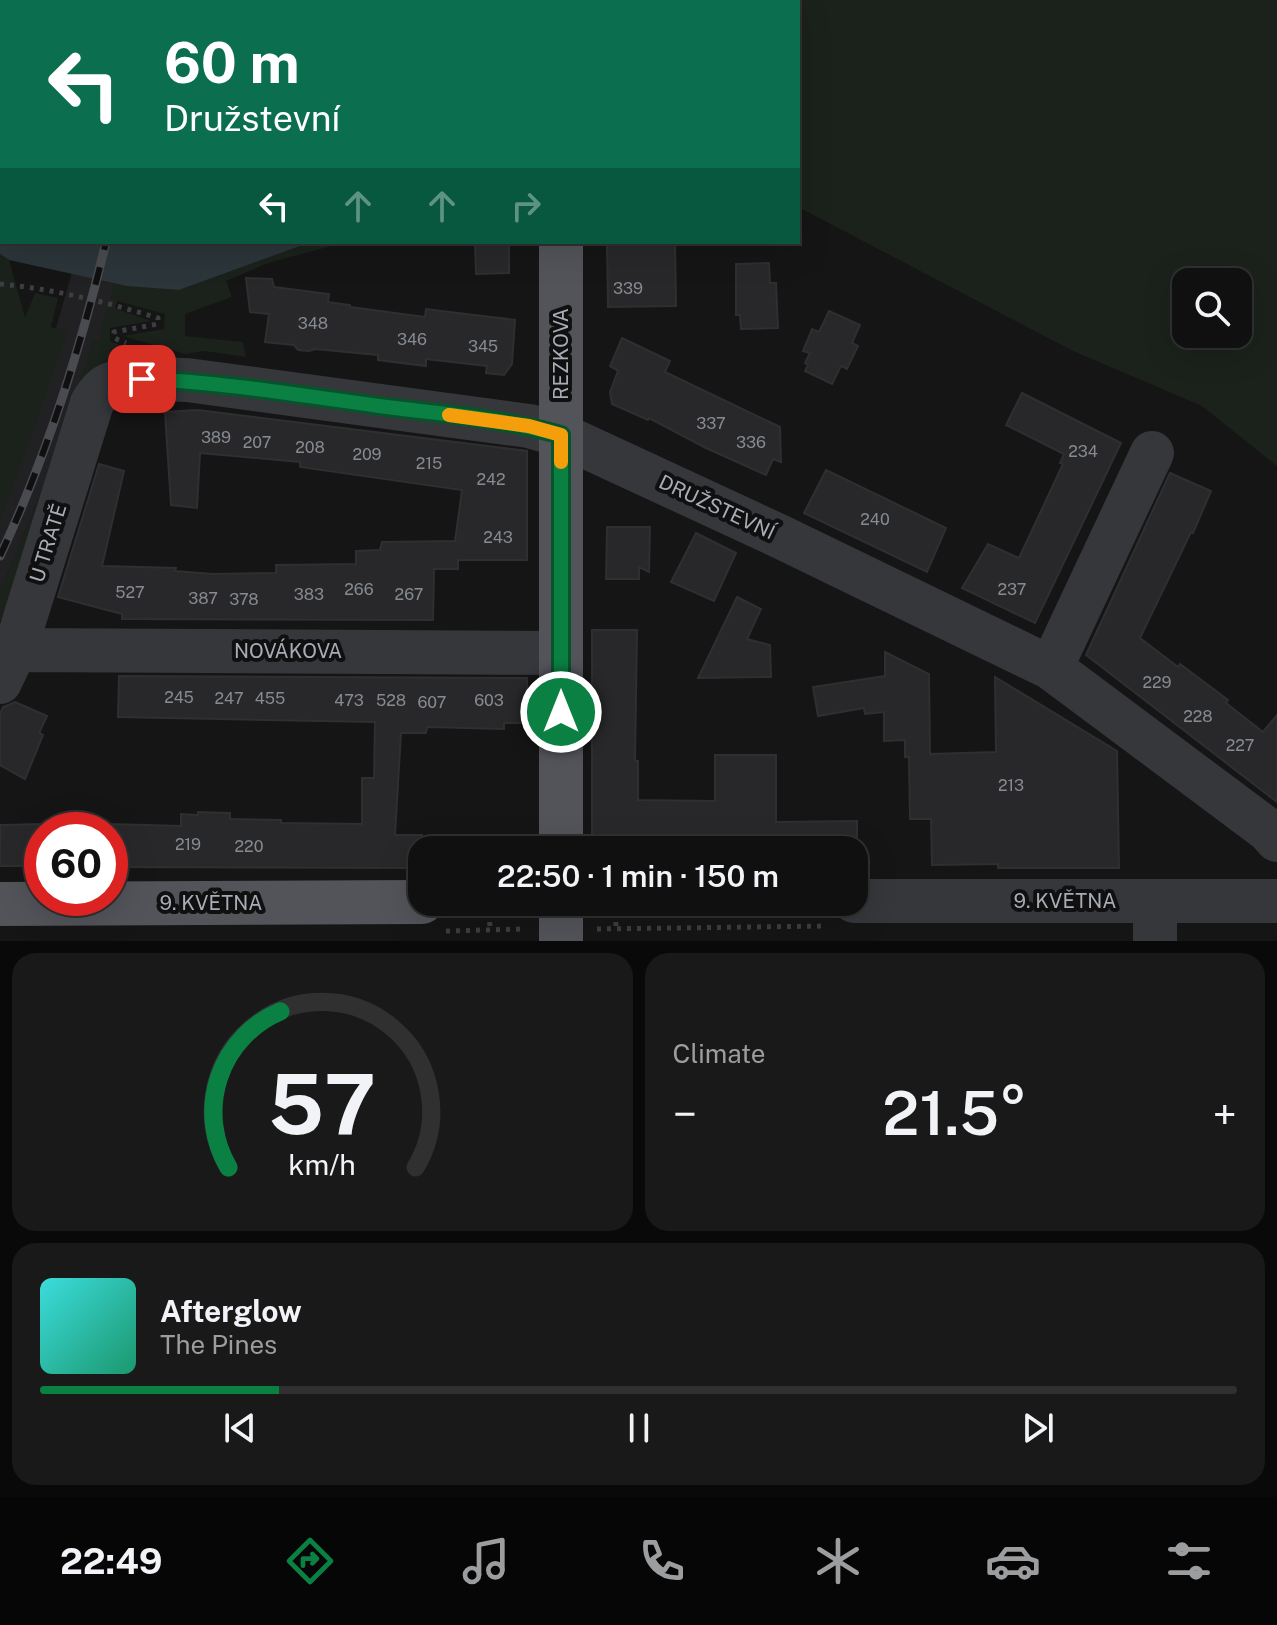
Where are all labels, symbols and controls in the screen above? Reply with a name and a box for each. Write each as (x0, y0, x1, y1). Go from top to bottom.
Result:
text: 60 m (164, 30, 300, 96)
icon: left (32, 32, 136, 136)
text: Družstevní (164, 97, 340, 139)
icon: left (252, 184, 296, 228)
icon: ahead (336, 184, 380, 228)
icon: ahead (420, 184, 464, 228)
icon: right (504, 184, 548, 228)
map controls (1172, 268, 1252, 348)
button: search (1172, 268, 1252, 348)
house number: 339 (613, 279, 643, 298)
street label: REZKOVA (549, 308, 573, 400)
house number: 348 (298, 314, 328, 333)
house number: 346 (397, 330, 427, 349)
house number: 345 (468, 337, 498, 356)
pin (108, 345, 176, 413)
icon: arrive (120, 357, 164, 401)
house number: 337 (696, 414, 726, 433)
house number: 389 (201, 428, 231, 447)
house number: 207 (243, 433, 271, 452)
house number: 336 (736, 433, 766, 452)
house number: 208 (295, 438, 325, 457)
house number: 234 (1068, 442, 1098, 461)
house number: 209 (352, 445, 382, 464)
house number: 215 (416, 454, 442, 473)
street label: DRUŽSTEVNÍ (655, 469, 781, 545)
house number: 242 (476, 470, 506, 489)
street label: U TRATĚ (25, 501, 71, 585)
house number: 240 (860, 510, 890, 529)
house number: 243 (483, 528, 513, 547)
house number: 266 (344, 580, 374, 599)
house number: 237 (998, 580, 1026, 599)
house number: 527 (115, 583, 145, 602)
house number: 383 (294, 585, 324, 604)
house number: 267 (395, 585, 423, 604)
house number: 387 (188, 589, 218, 608)
house number: 378 (229, 590, 259, 609)
street label: NOVÁKOVA (234, 638, 342, 663)
position arrow (519, 670, 603, 754)
house number: 229 (1142, 673, 1172, 692)
house number: 245 (164, 688, 194, 707)
house number: 247 (214, 689, 244, 708)
house number: 455 (255, 689, 285, 708)
house number: 473 (334, 691, 364, 710)
house number: 528 (376, 691, 406, 710)
house number: 603 (474, 691, 504, 710)
house number: 607 (418, 693, 446, 712)
house number: 228 (1183, 707, 1213, 726)
house number: 227 (1226, 736, 1254, 755)
house number: 213 (998, 776, 1024, 795)
speed limit sign: 60 (24, 812, 128, 916)
house number: 219 (175, 835, 201, 854)
house number: 220 (235, 837, 264, 856)
text: 22:50 · 1 min · 150 m (497, 858, 779, 894)
street label: 9. KVĚTNA (1014, 889, 1116, 913)
street label: 9. KVĚTNA (160, 891, 262, 915)
text: Climate (673, 1038, 766, 1069)
text: 57 (268, 1055, 376, 1153)
text: 21.5° (882, 1078, 1027, 1149)
text: − (673, 1088, 697, 1140)
text: + (1213, 1088, 1237, 1140)
text: km/h (289, 1148, 356, 1181)
text: Afterglow (160, 1293, 302, 1329)
text: The Pines (160, 1329, 277, 1360)
icon: previous (218, 1406, 262, 1450)
icon: pause (617, 1406, 661, 1450)
icon: next (1016, 1406, 1060, 1450)
icon: directions (282, 1533, 338, 1589)
icon: music (458, 1533, 514, 1589)
icon: phone (634, 1533, 690, 1589)
icon: climate (810, 1533, 866, 1589)
icon: car (985, 1533, 1041, 1589)
icon: filters (1161, 1533, 1217, 1589)
text: 22:49 (60, 1540, 163, 1582)

